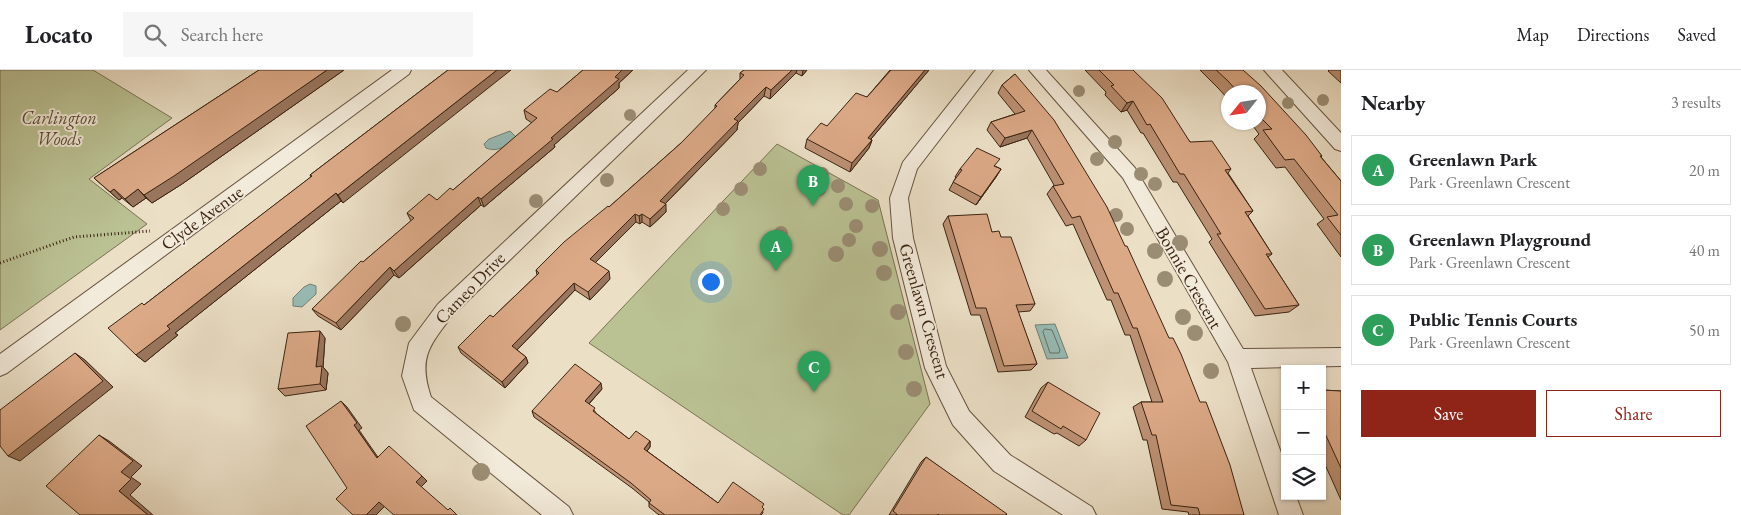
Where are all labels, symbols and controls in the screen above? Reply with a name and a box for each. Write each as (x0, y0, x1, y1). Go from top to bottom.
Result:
search box (123, 12, 473, 57)
text: Locato (25, 19, 93, 50)
icon: search (141, 21, 169, 49)
text: Search here (181, 22, 263, 47)
text: Map (1517, 23, 1549, 46)
text: Directions (1577, 23, 1649, 46)
text: Saved (1677, 23, 1716, 46)
north arrow (1221, 85, 1266, 130)
text: Nearby (1361, 89, 1425, 116)
text: 3 results (1671, 92, 1721, 113)
park label: Carlington Woods (21, 106, 97, 150)
text: Greenlawn Park (1409, 147, 1537, 172)
text: A (1372, 160, 1384, 181)
text: 20 m (1689, 160, 1720, 181)
pin: B (797, 165, 829, 206)
text: Park · Greenlawn Crescent (1409, 172, 1570, 193)
street label: Clyde Avenue (156, 180, 247, 255)
street label: Bonnie Crescent (1151, 223, 1228, 333)
text: Greenlawn Playground (1409, 227, 1591, 252)
pin: A (760, 230, 792, 271)
street label: Greenlawn Crescent (894, 240, 955, 382)
text: B (1373, 240, 1383, 261)
text: 40 m (1689, 240, 1720, 261)
street label: Cameo Drive (429, 247, 510, 329)
text: Park · Greenlawn Crescent (1409, 252, 1570, 273)
your location (698, 269, 724, 295)
text: Public Tennis Courts (1409, 307, 1577, 332)
text: C (1372, 320, 1384, 341)
text: 50 m (1689, 320, 1720, 341)
text: Park · Greenlawn Crescent (1409, 332, 1570, 353)
pin: C (798, 351, 830, 392)
map controls (1281, 365, 1326, 500)
button: + (1281, 365, 1326, 410)
button: Save (1361, 390, 1536, 437)
button: Share (1546, 390, 1721, 437)
button: − (1281, 410, 1326, 455)
button: layers (1281, 455, 1326, 500)

